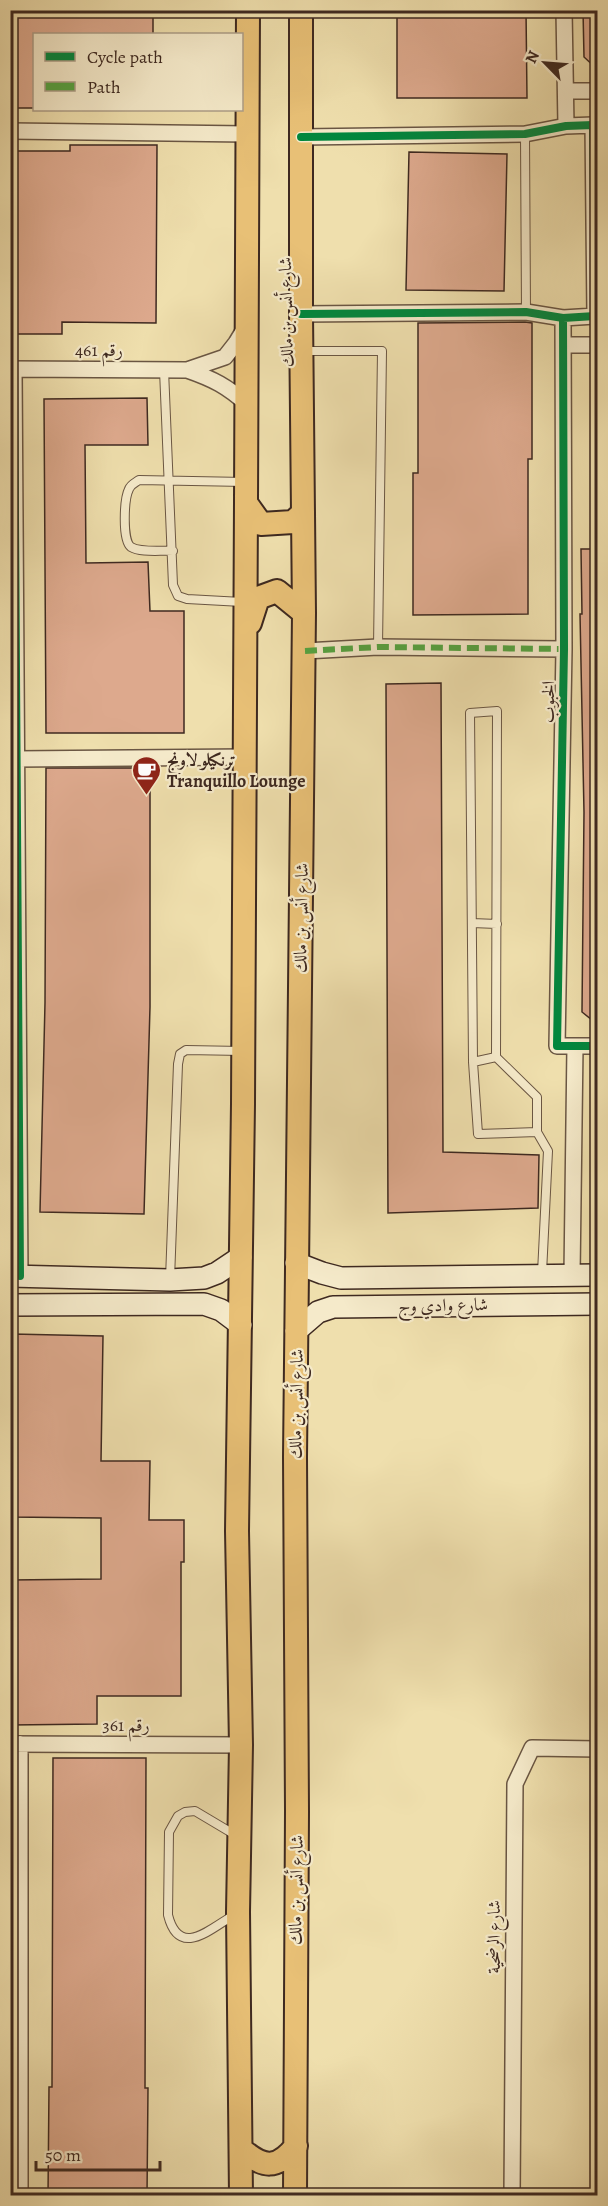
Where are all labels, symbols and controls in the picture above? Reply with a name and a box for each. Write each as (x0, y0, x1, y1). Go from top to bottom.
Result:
legend (33, 33, 243, 111)
north arrow (515, 33, 575, 93)
text: Cycle path (87, 45, 163, 69)
text: N (520, 47, 545, 67)
text: Path (87, 75, 121, 99)
street label: شارع أنس بن مالك (272, 257, 302, 367)
street label: رقم 461 (75, 338, 123, 367)
street label: الخبوب (536, 680, 560, 723)
place label: ترنكيلو لاونج Tranquillo Lounge (167, 748, 305, 793)
cafe icon: ترنكيلو لاونج Tranquillo Lounge (130, 754, 162, 796)
street label: شارع أنس بن مالك (287, 863, 317, 973)
street label: شارع وادي وج (398, 1292, 488, 1322)
street label: شارع أنس بن مالك (282, 1349, 312, 1459)
street label: رقم 361 (102, 1713, 150, 1742)
street label: شارع أنس بن مالك (282, 1835, 312, 1945)
street label: شارع الرضحية (482, 1900, 509, 1974)
scale bar (36, 2134, 160, 2172)
text: 50 m (45, 2143, 81, 2167)

